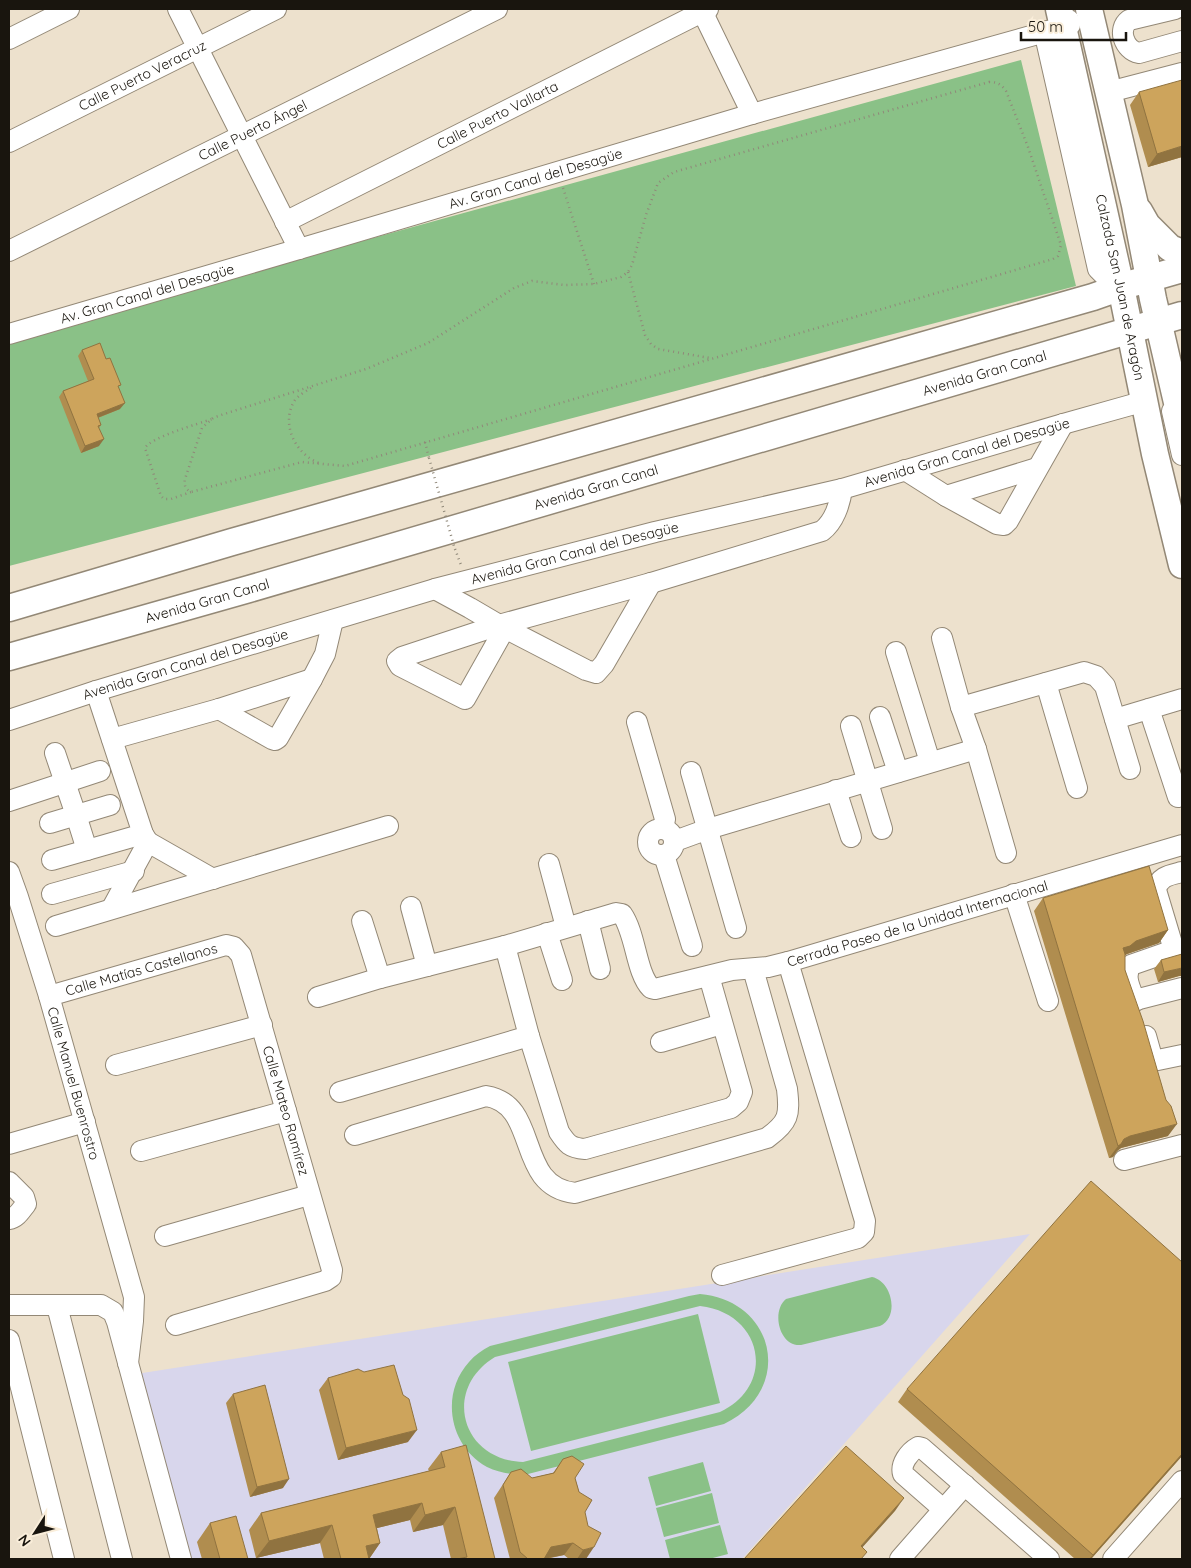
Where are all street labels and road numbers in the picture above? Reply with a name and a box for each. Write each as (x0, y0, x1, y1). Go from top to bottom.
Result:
street label: Calle Puerto Veracruz (76, 36, 209, 115)
street label: Calle Puerto Vallarta (434, 77, 561, 153)
street label: Calle Puerto Ángel (195, 96, 310, 165)
street label: Av. Gran Canal del Desagüe (447, 144, 625, 213)
street label: Calzada San Juan de Aragón (1092, 193, 1149, 382)
street label: Av. Gran Canal del Desagüe (58, 259, 236, 328)
street label: Avenida Gran Canal (920, 346, 1049, 400)
street label: Avenida Gran Canal del Desagüe (862, 414, 1072, 491)
street label: Avenida Gran Canal (532, 460, 660, 514)
street label: Avenida Gran Canal del Desagüe (469, 518, 680, 588)
street label: Avenida Gran Canal (143, 574, 272, 627)
street label: Avenida Gran Canal del Desagüe (80, 625, 290, 704)
street label: Cerrada Paseo de la Unidad Internacional (785, 876, 1050, 971)
street label: Calle Matías Castellanos (63, 939, 219, 1000)
street label: Calle Manuel Buenrostro (43, 1005, 104, 1162)
street label: Calle Mateo Ramírez (259, 1044, 313, 1178)

